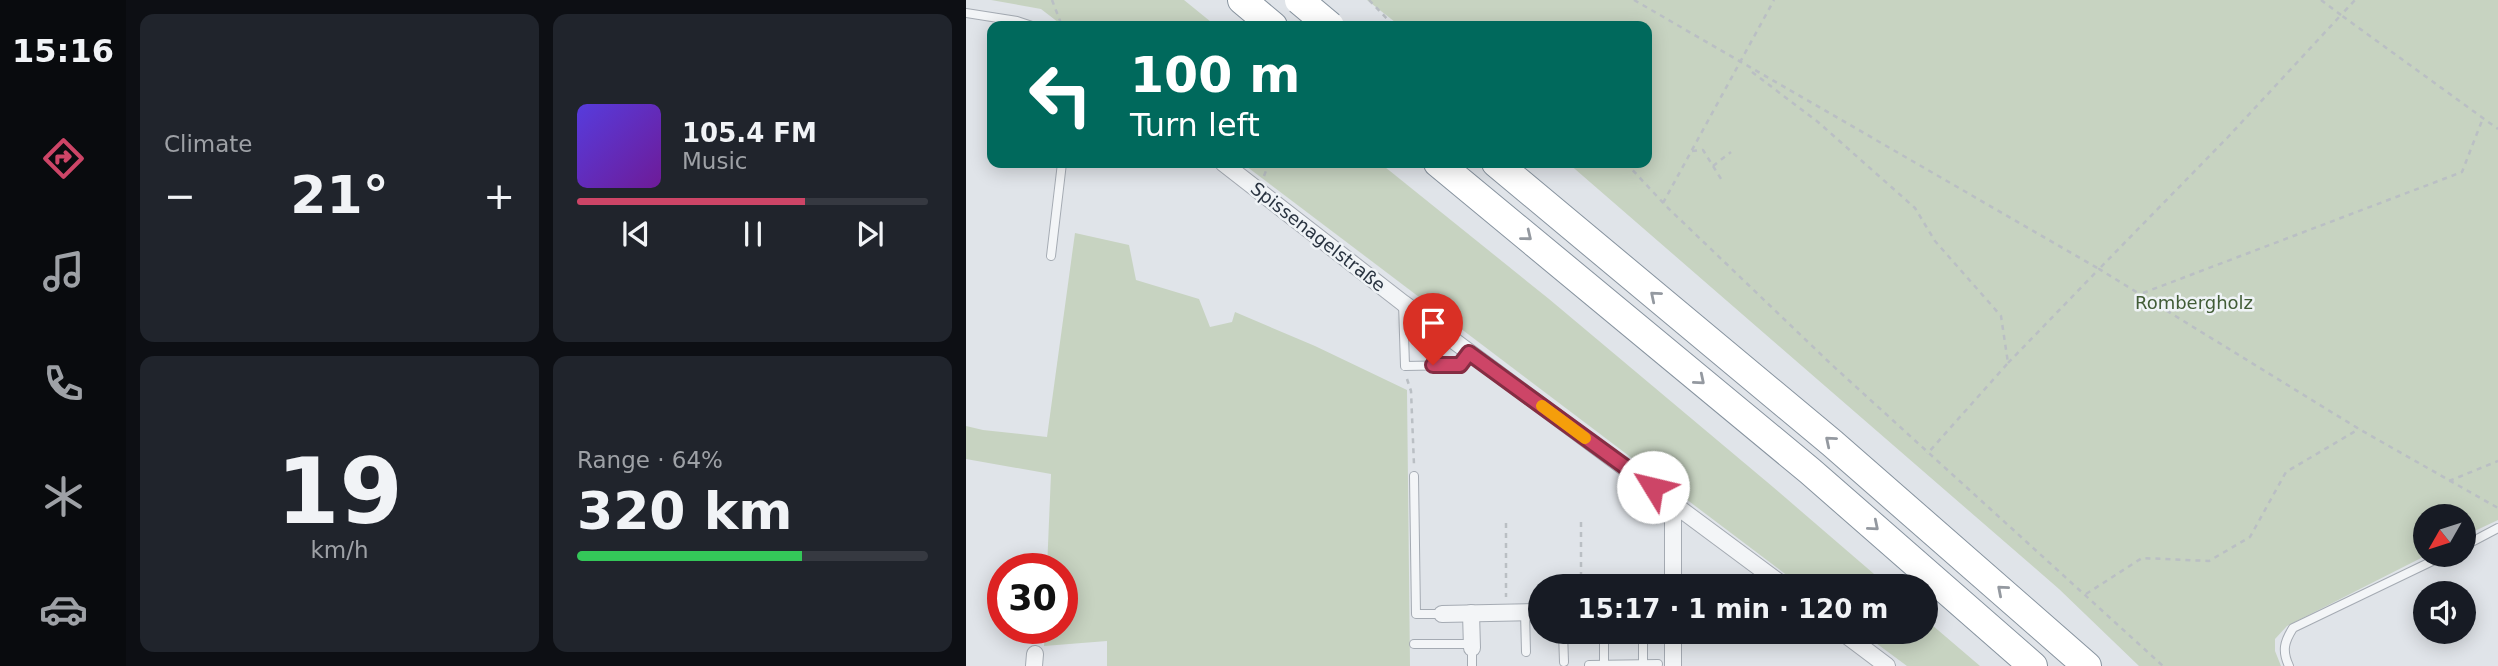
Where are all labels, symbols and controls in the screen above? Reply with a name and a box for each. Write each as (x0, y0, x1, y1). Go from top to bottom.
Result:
text: 15:16 (12, 32, 114, 70)
text: 100 m (1130, 47, 1300, 104)
icon: left (1015, 49, 1106, 140)
text: Turn left (1130, 106, 1260, 144)
text: 105.4 FM (682, 118, 817, 148)
text: Climate (164, 131, 253, 157)
icon: directions (39, 134, 88, 183)
text: Music (682, 148, 747, 174)
text: 21° (290, 165, 389, 225)
text: − (164, 174, 196, 218)
text: + (483, 174, 515, 218)
street label: Spissenagelstraße (1247, 178, 1390, 296)
icon: previous (617, 215, 655, 253)
icon: pause (734, 215, 772, 253)
icon: next (851, 215, 889, 253)
one-way arrow (1519, 228, 1532, 240)
icon: music (39, 247, 88, 296)
one-way arrow (1651, 292, 1664, 304)
park label: Rombergholz (2135, 292, 2253, 313)
pin (1403, 293, 1463, 365)
icon: arrive (1414, 304, 1452, 342)
icon: phone (39, 359, 88, 408)
one-way arrow (1693, 371, 1705, 384)
one-way arrow (1826, 437, 1839, 449)
text: 19 (276, 439, 403, 544)
text: Range · 64% (577, 447, 723, 473)
position arrow (1616, 450, 1690, 524)
icon: climate (39, 472, 88, 521)
text: 320 km (577, 481, 792, 541)
north arrow (2413, 504, 2476, 567)
map controls (2413, 504, 2476, 644)
one-way arrow (1866, 518, 1879, 530)
text: km/h (310, 537, 369, 563)
speed limit sign: 30 (987, 553, 1078, 644)
button: sound (2413, 581, 2476, 644)
icon: car (39, 585, 88, 634)
one-way arrow (1997, 586, 2010, 598)
text: 15:17 · 1 min · 120 m (1578, 594, 1888, 624)

